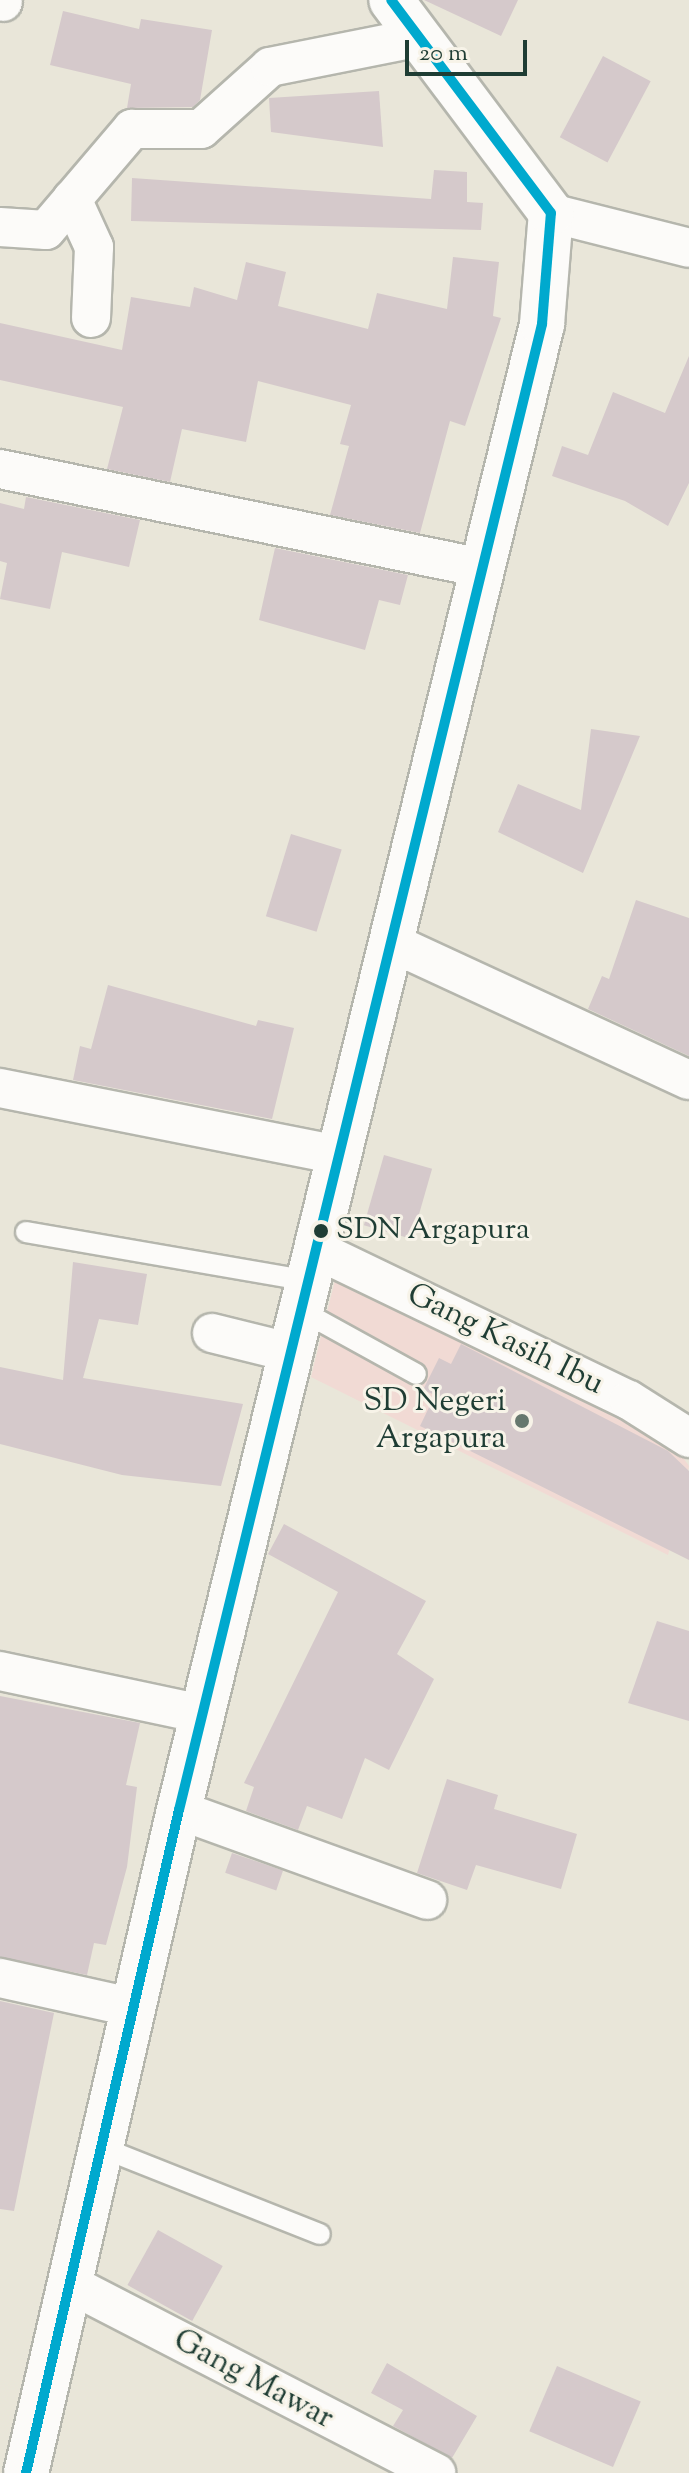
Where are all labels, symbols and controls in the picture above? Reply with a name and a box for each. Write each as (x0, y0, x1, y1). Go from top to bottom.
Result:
scale bar (409, 24, 531, 74)
text: 20 m (419, 37, 468, 71)
place label: SDN Argapura (336, 1213, 530, 1249)
marker: SDN Argapura (313, 1223, 329, 1239)
street label: Gang Kasih Ibu (400, 1276, 610, 1404)
place label: SD Negeri Argapura (363, 1384, 506, 1459)
marker: SD Negeri Argapura (513, 1412, 531, 1430)
street label: Gang Mawar (166, 2322, 340, 2438)

